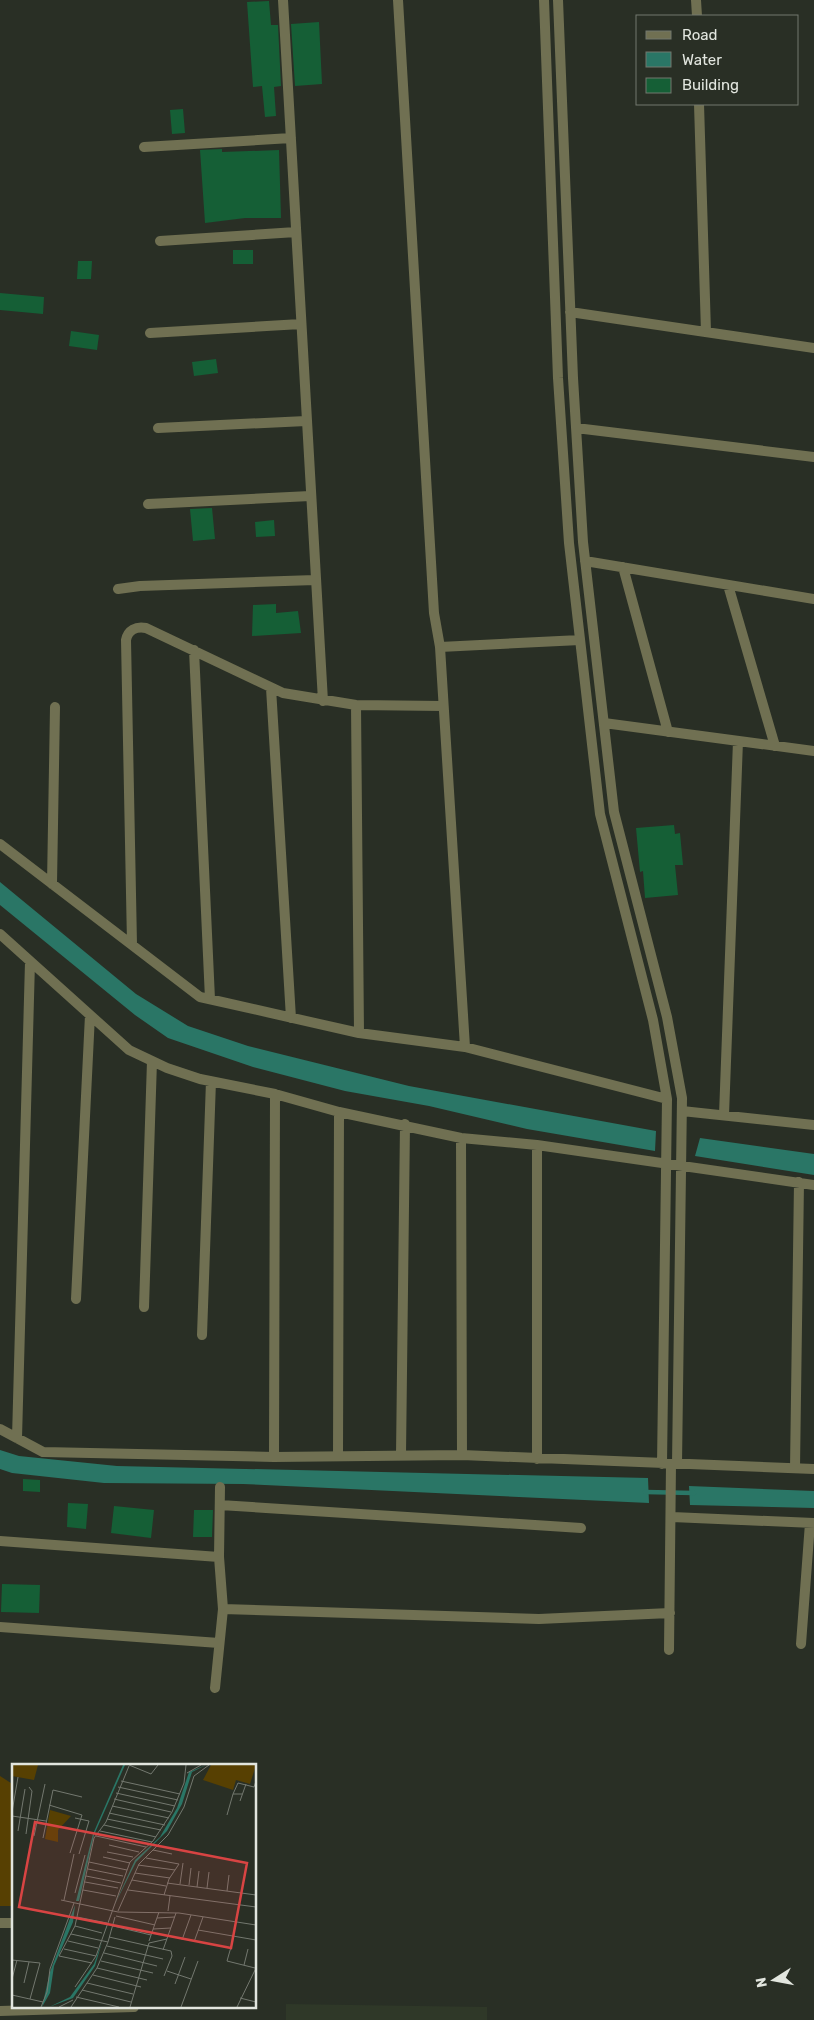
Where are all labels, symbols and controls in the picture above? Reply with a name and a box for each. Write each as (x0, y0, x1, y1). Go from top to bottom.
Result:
legend (636, 15, 799, 105)
text: Road (682, 26, 718, 44)
text: Water (682, 51, 722, 69)
text: Building (682, 76, 739, 94)
inset map (12, 1764, 256, 2008)
north arrow (749, 1955, 799, 2005)
text: N (752, 1976, 771, 1989)

